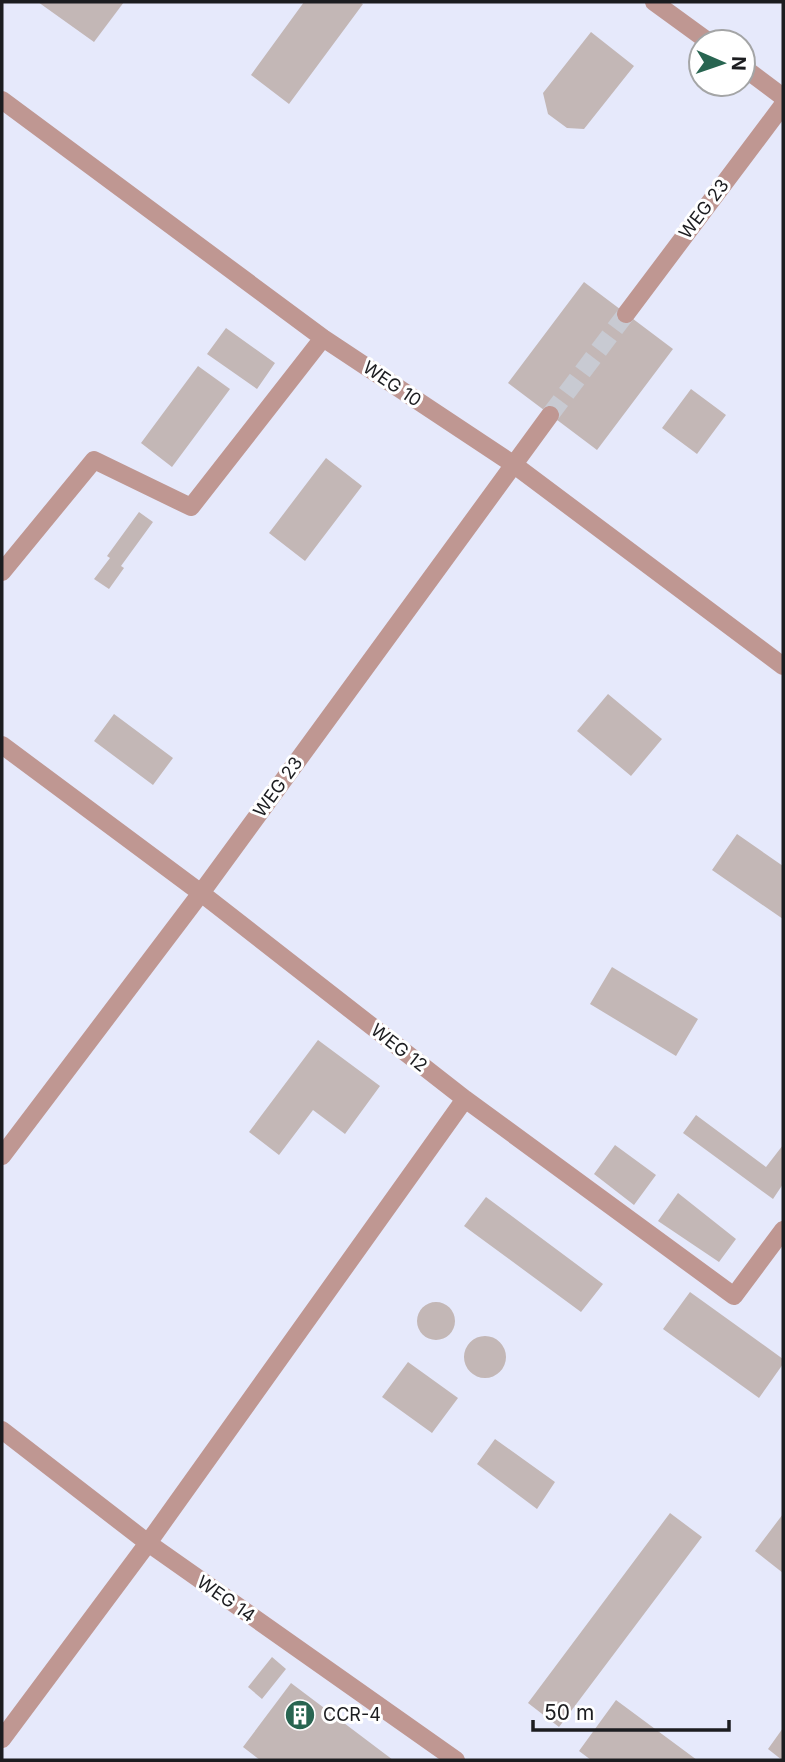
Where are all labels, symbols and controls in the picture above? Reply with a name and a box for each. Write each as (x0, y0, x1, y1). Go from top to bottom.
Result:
north arrow (687, 28, 757, 98)
text: N (727, 56, 750, 71)
street label: WEG 23 (674, 175, 733, 243)
street label: WEG 10 (359, 357, 425, 411)
street label: WEG 23 (249, 753, 306, 821)
street label: WEG 12 (367, 1019, 432, 1076)
street label: WEG 14 (193, 1571, 259, 1626)
scale bar (533, 1688, 729, 1732)
building icon: CCR-4 (283, 1698, 317, 1732)
text: 50 m (544, 1700, 594, 1725)
place label: CCR-4 (323, 1704, 381, 1725)

